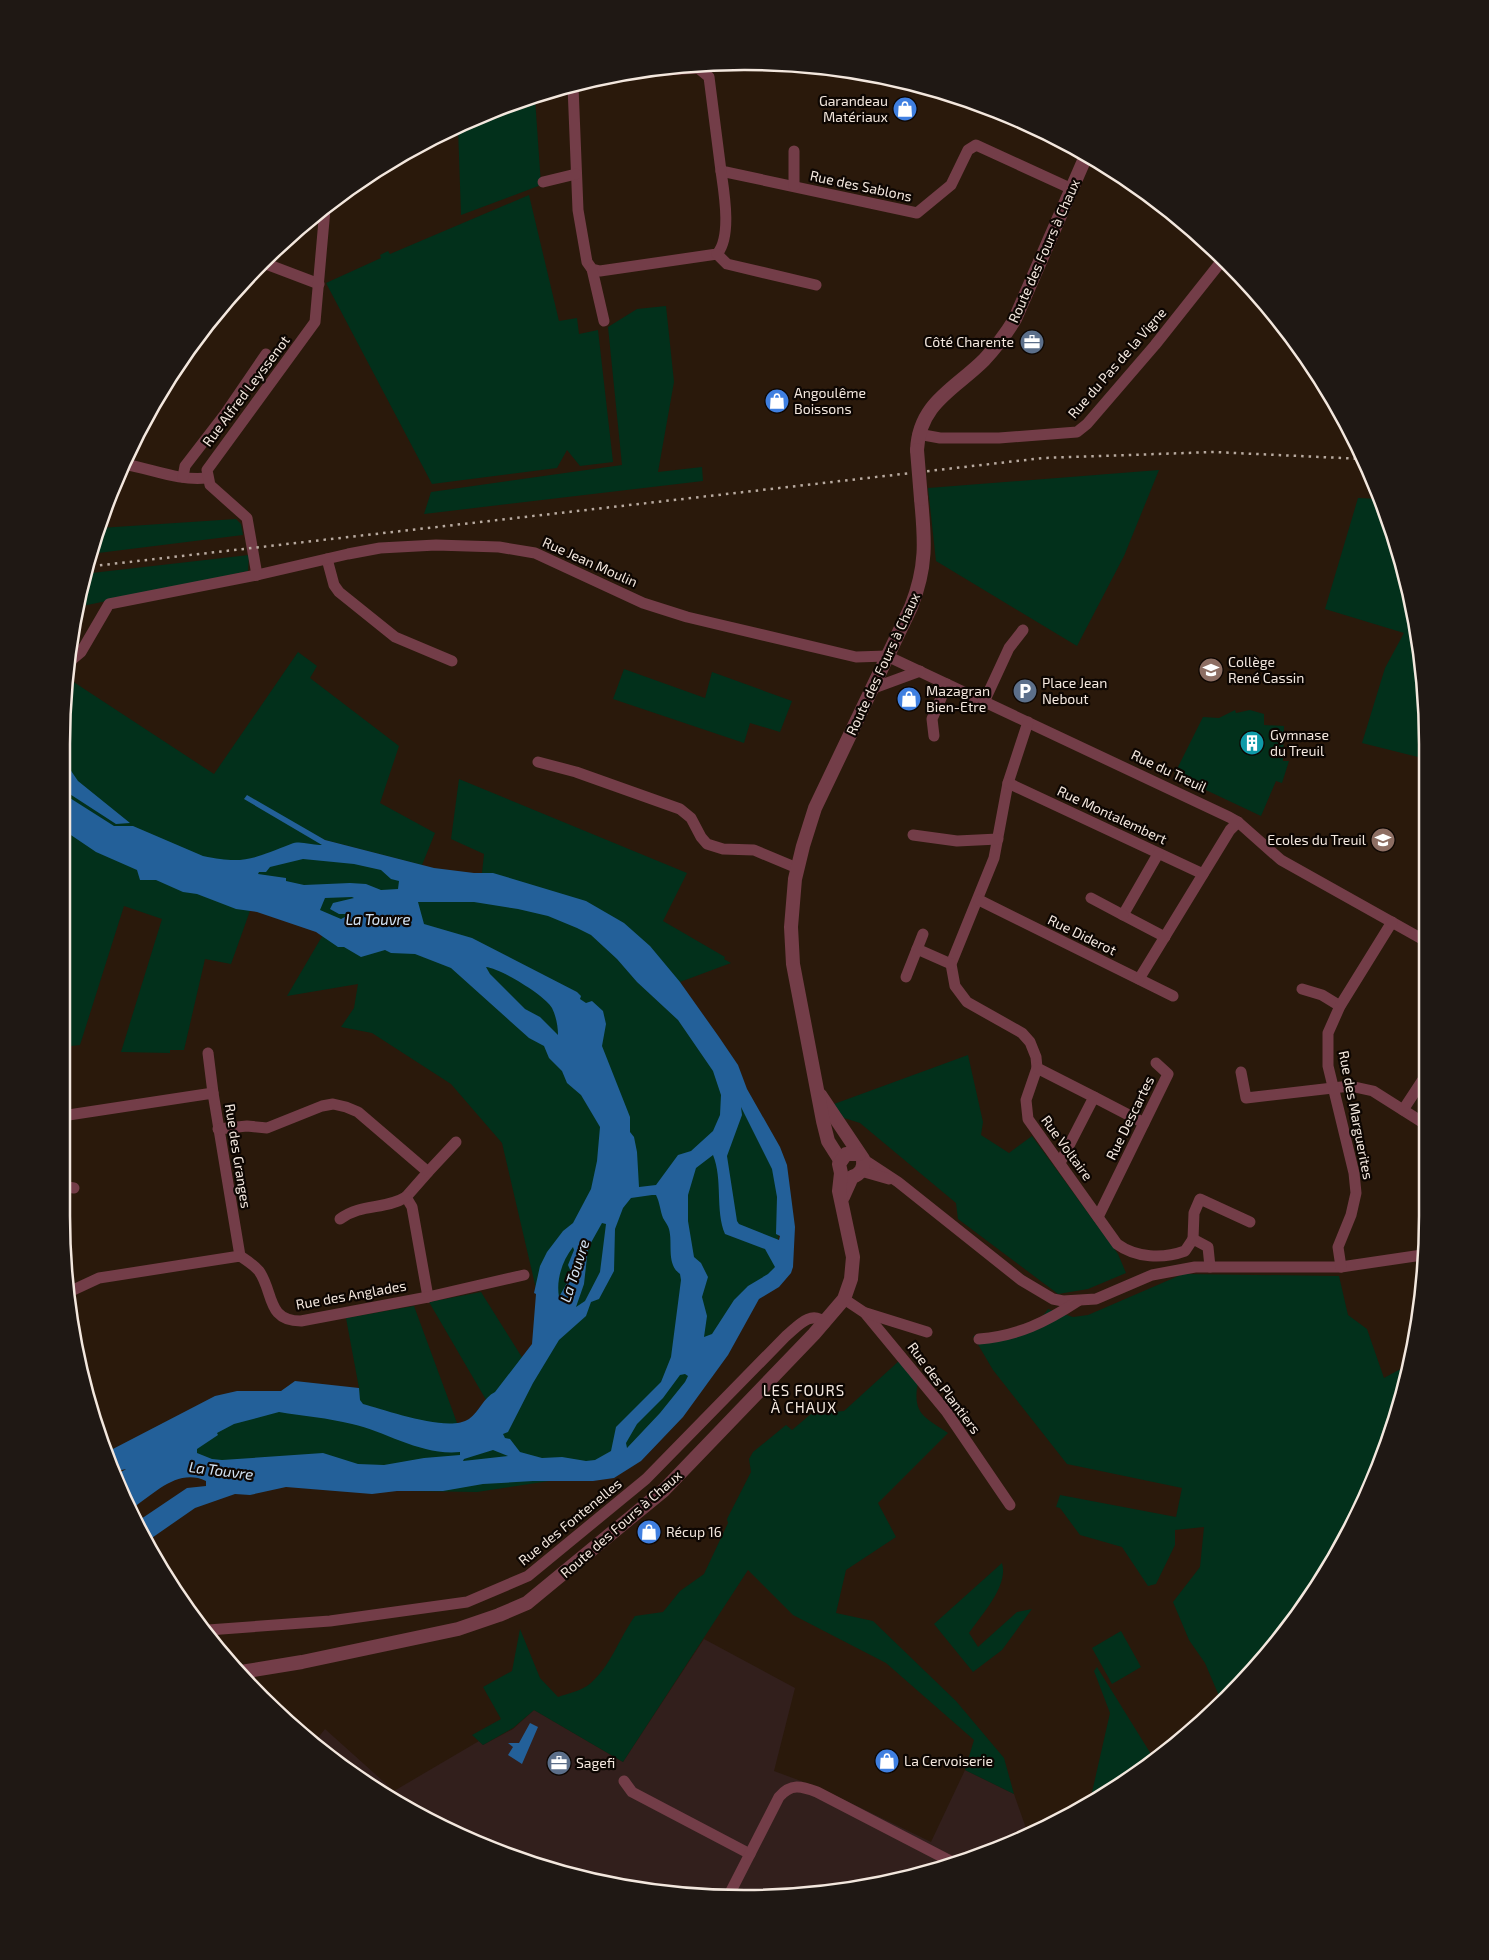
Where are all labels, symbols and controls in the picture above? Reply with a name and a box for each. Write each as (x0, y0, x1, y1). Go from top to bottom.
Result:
place label: Garandeau Matériaux (819, 92, 889, 125)
shop icon: Garandeau Matériaux (892, 96, 918, 122)
street label: Rue des Sablons (809, 166, 914, 205)
street label: Route des Fours à Chaux (1004, 176, 1083, 325)
street label: Rue du Pas de la Vigne (1064, 304, 1169, 422)
office icon: Côté Charente (1019, 329, 1045, 355)
street label: Rue Alfred Leyssenot (198, 332, 293, 449)
place label: Côté Charente (924, 333, 1014, 350)
place label: Angoulême Boissons (794, 384, 866, 417)
shop icon: Angoulême Boissons (764, 388, 790, 414)
street label: Rue Jean Moulin (540, 533, 640, 590)
street label: Route des Fours à Chaux (842, 589, 923, 738)
place label: Collège René Cassin (1228, 653, 1304, 686)
school or university icon: Collège René Cassin (1198, 657, 1224, 683)
place label: Place Jean Nebout (1042, 674, 1107, 707)
parking icon: Place Jean Nebout (1012, 678, 1038, 704)
place label: Mazagran Bien-Etre (926, 682, 990, 715)
shop icon: Mazagran Bien-Etre (896, 686, 922, 712)
place label: Gymnase du Treuil (1270, 726, 1329, 759)
building icon: Gymnase du Treuil (1239, 730, 1265, 756)
street label: Rue du Treuil (1129, 746, 1210, 796)
street label: Rue Montalembert (1055, 782, 1170, 847)
school or university icon: Ecoles du Treuil (1370, 827, 1396, 853)
place label: Ecoles du Treuil (1267, 831, 1367, 848)
water label: La Touvre (345, 910, 411, 928)
street label: Rue Diderot (1045, 911, 1119, 958)
street label: Rue des Marguerites (1336, 1049, 1377, 1181)
street label: Rue Descartes (1102, 1073, 1157, 1163)
street label: Rue des Granges (222, 1102, 255, 1209)
street label: Rue Voltaire (1038, 1112, 1097, 1184)
water label: La Touvre (555, 1237, 593, 1304)
street label: Rue des Anglades (294, 1276, 407, 1313)
street label: Rue des Plantiers (904, 1339, 984, 1437)
district label: LES FOURS À CHAUX (763, 1381, 845, 1416)
water label: La Touvre (188, 1457, 254, 1483)
street label: Route des Fours à Chaux (556, 1466, 685, 1581)
street label: Rue des Fontenelles (515, 1475, 625, 1568)
shop icon: Récup 16 (636, 1519, 662, 1545)
place label: Récup 16 (666, 1523, 722, 1540)
shop icon: La Cervoiserie (874, 1748, 900, 1774)
office icon: Sagefi (546, 1750, 572, 1776)
place label: La Cervoiserie (904, 1752, 993, 1769)
place label: Sagefi (576, 1754, 615, 1771)

